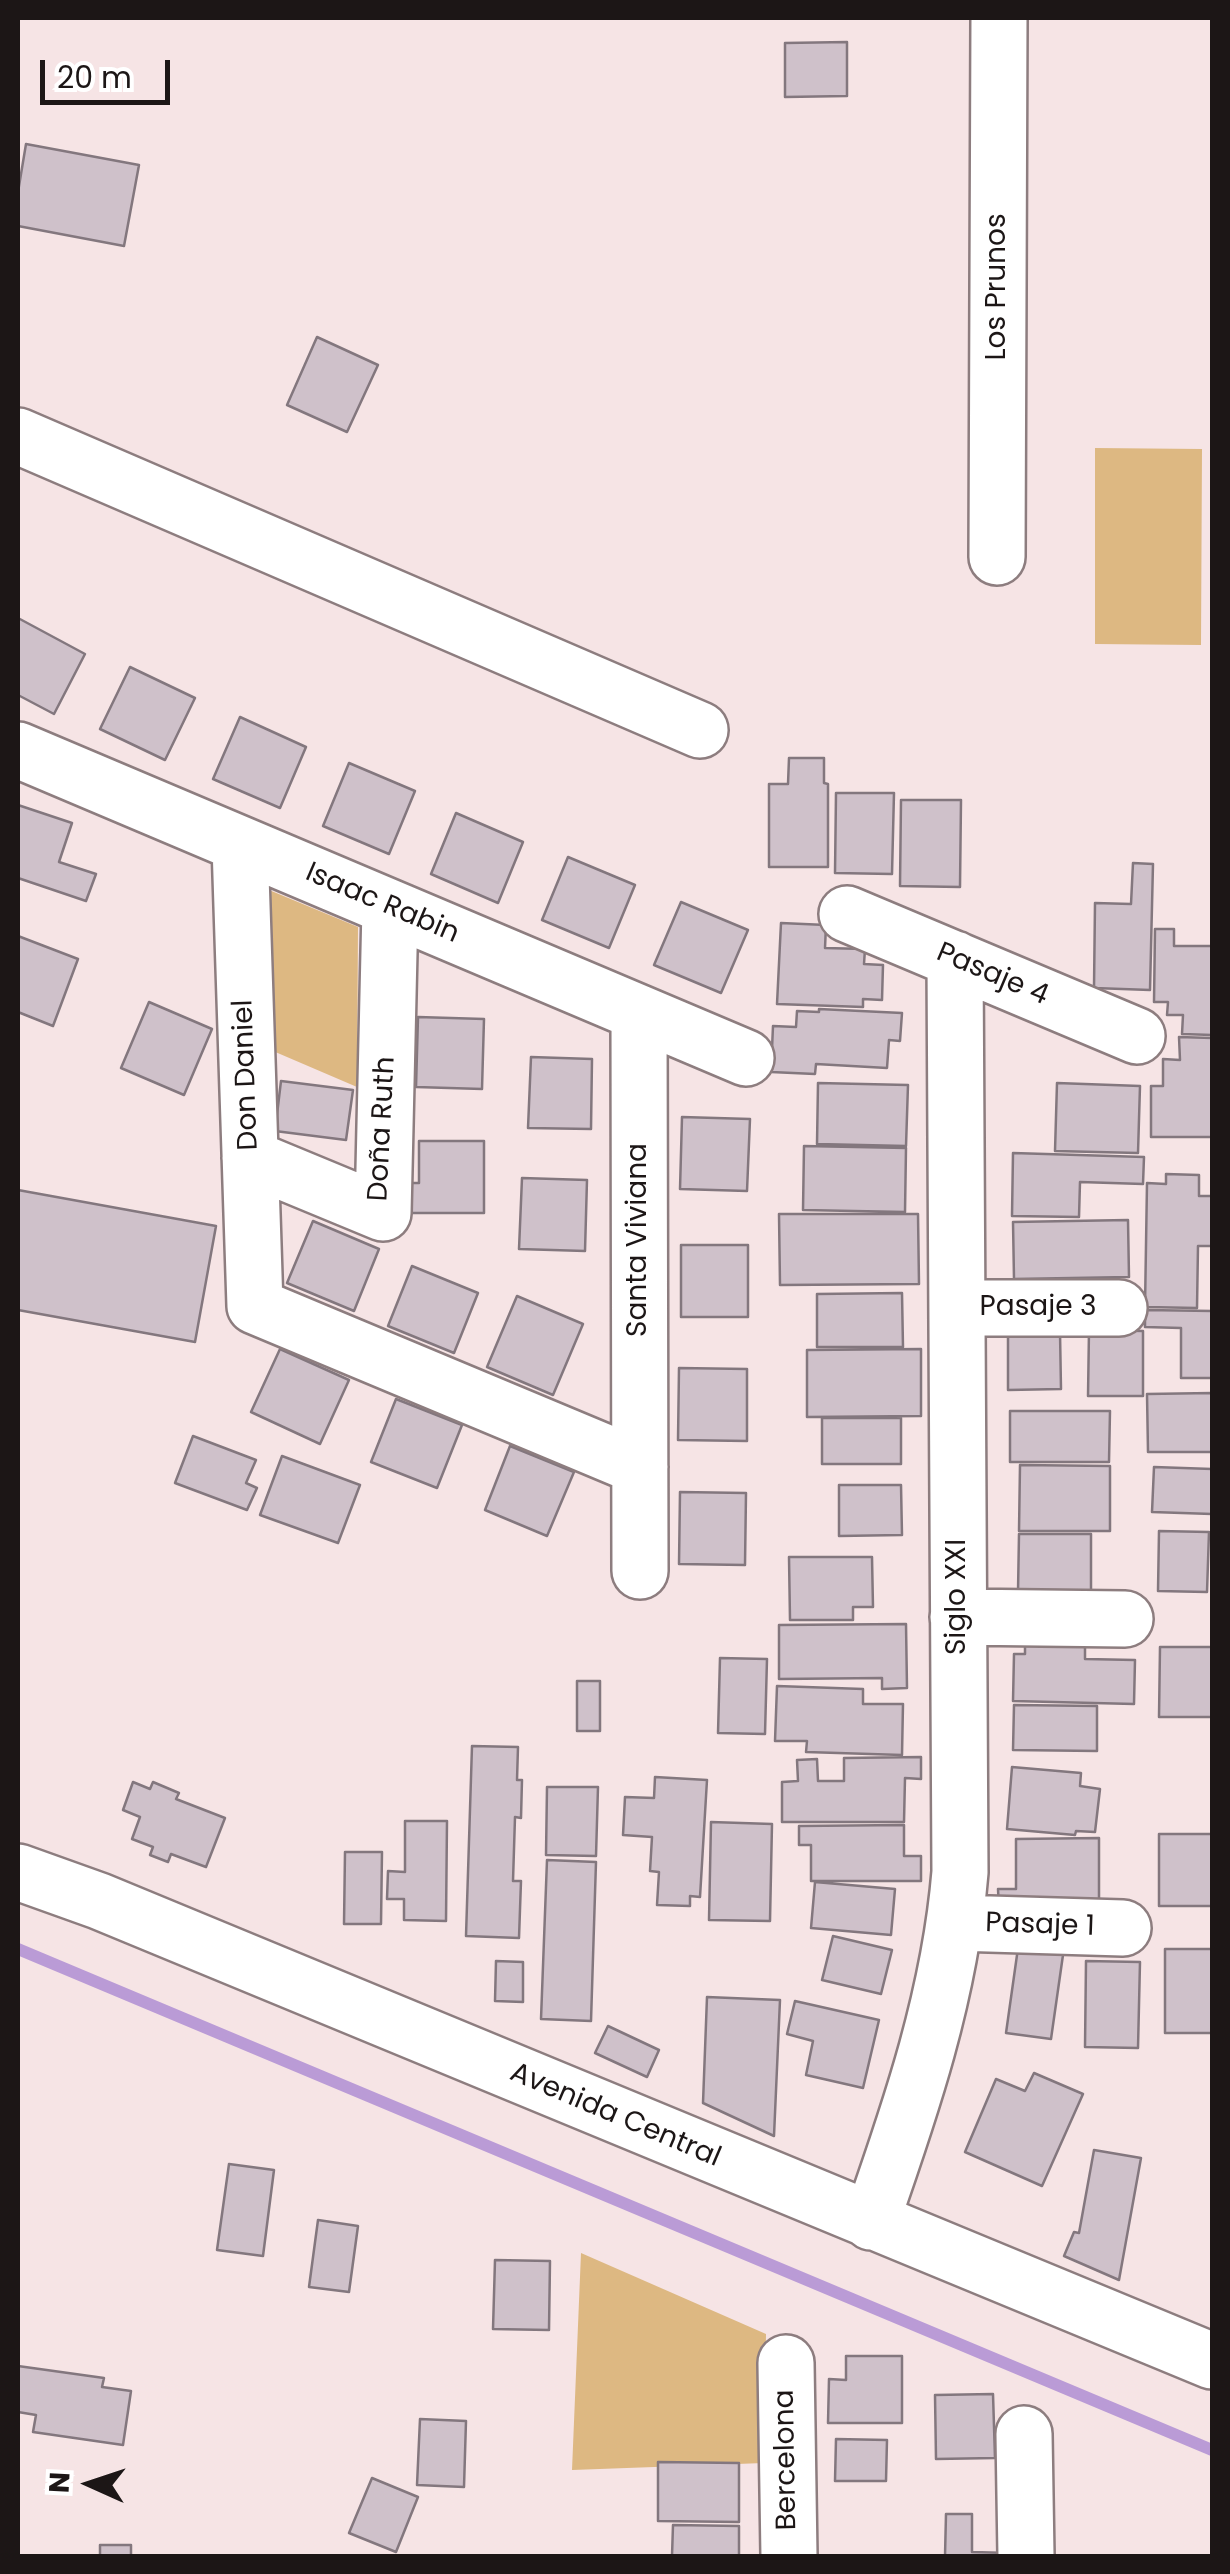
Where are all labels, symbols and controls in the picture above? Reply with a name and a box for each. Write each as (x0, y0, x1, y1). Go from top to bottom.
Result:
scale bar (45, 40, 175, 102)
text: 20 m (57, 56, 132, 99)
street label: Los Prunos (981, 213, 1015, 361)
street label: Isaac Rabin (300, 857, 464, 951)
street label: Pasaje 4 (931, 936, 1053, 1014)
street label: Don Daniel (228, 999, 266, 1151)
street label: Doña Ruth (362, 1056, 404, 1202)
street label: Santa Viviana (622, 1143, 656, 1337)
street label: Pasaje 3 (980, 1291, 1096, 1325)
street label: Siglo XXI (941, 1539, 975, 1655)
street label: Pasaje 1 (985, 1907, 1095, 1945)
street label: Avenida Central (505, 2056, 725, 2176)
street label: Bercelona (769, 2389, 805, 2531)
north arrow (40, 2434, 140, 2534)
text: N (40, 2471, 80, 2494)

